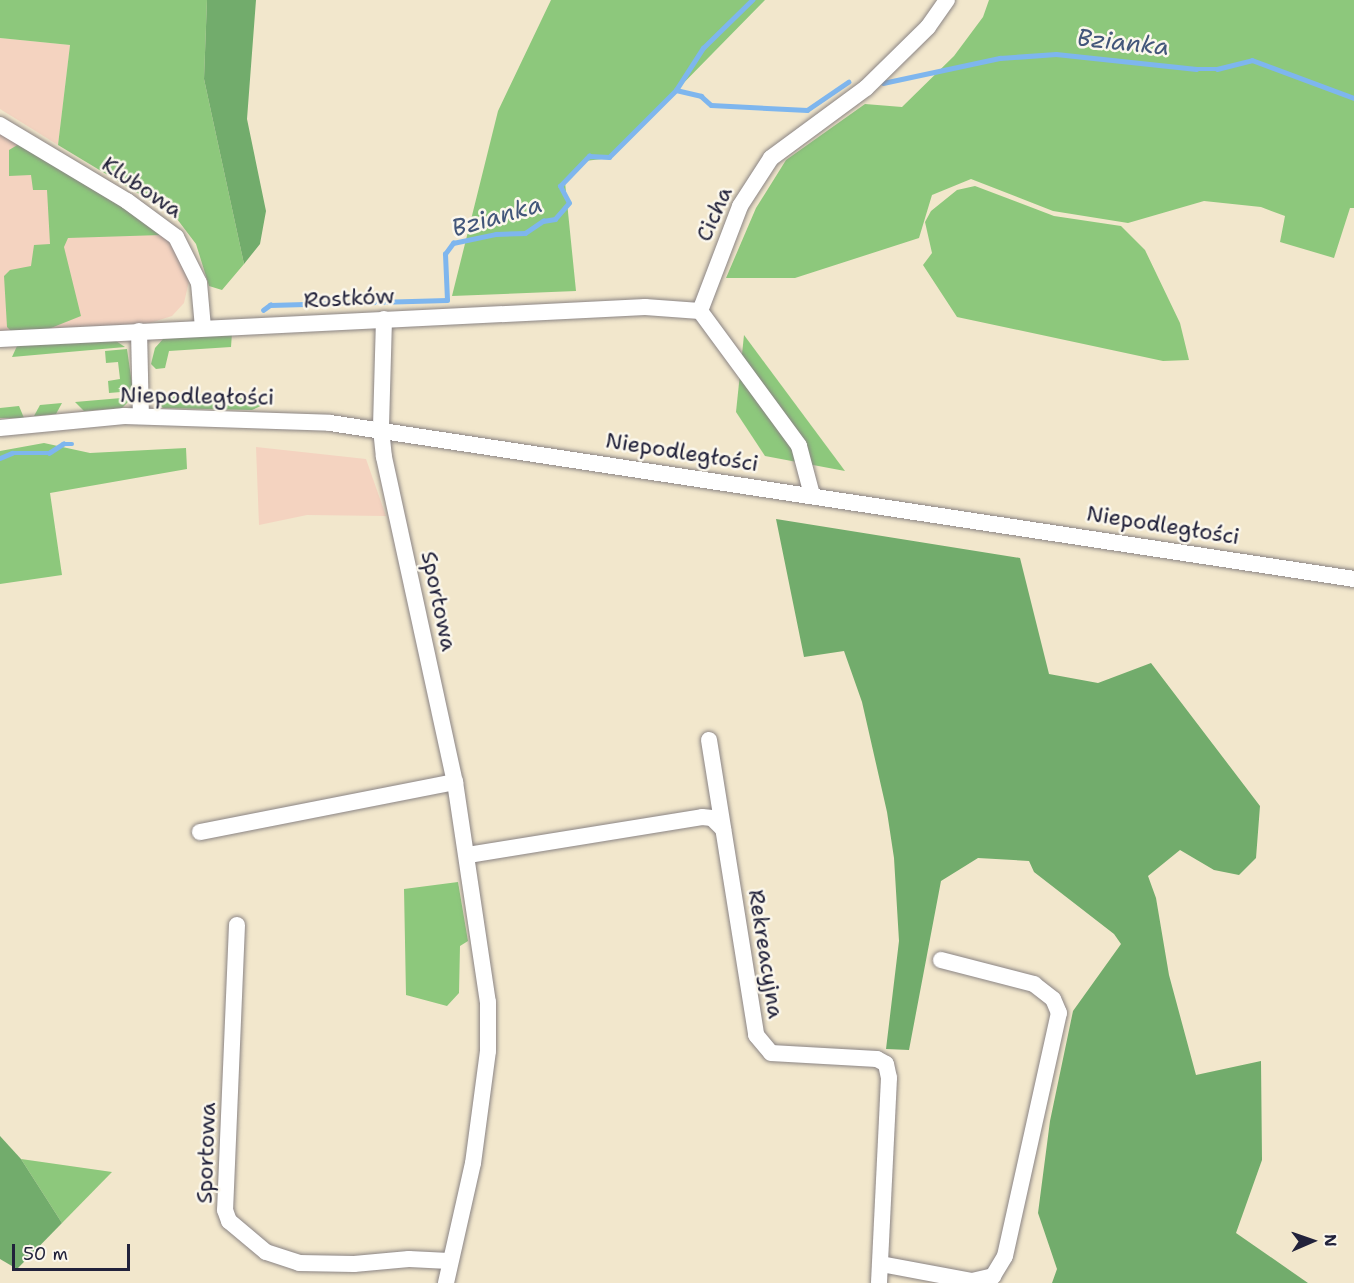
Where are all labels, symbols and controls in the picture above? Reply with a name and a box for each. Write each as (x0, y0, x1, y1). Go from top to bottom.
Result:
water label: Bzianka (1075, 24, 1171, 62)
street label: Klubowa (97, 151, 187, 223)
street label: Cicha (690, 183, 738, 245)
water label: Bzianka (449, 190, 545, 244)
street label: Rostków (303, 282, 395, 314)
street label: Niepodległości (120, 381, 274, 411)
street label: Niepodległości (604, 427, 760, 477)
street label: Niepodległości (1085, 500, 1241, 550)
street label: Sportowa (416, 549, 462, 653)
street label: Rekreacyjna (743, 888, 789, 1020)
street label: Sportowa (191, 1102, 221, 1204)
north arrow (1282, 1211, 1342, 1271)
scale bar (15, 1232, 134, 1270)
text: N (1320, 1234, 1341, 1247)
text: 50 m (23, 1242, 68, 1266)

